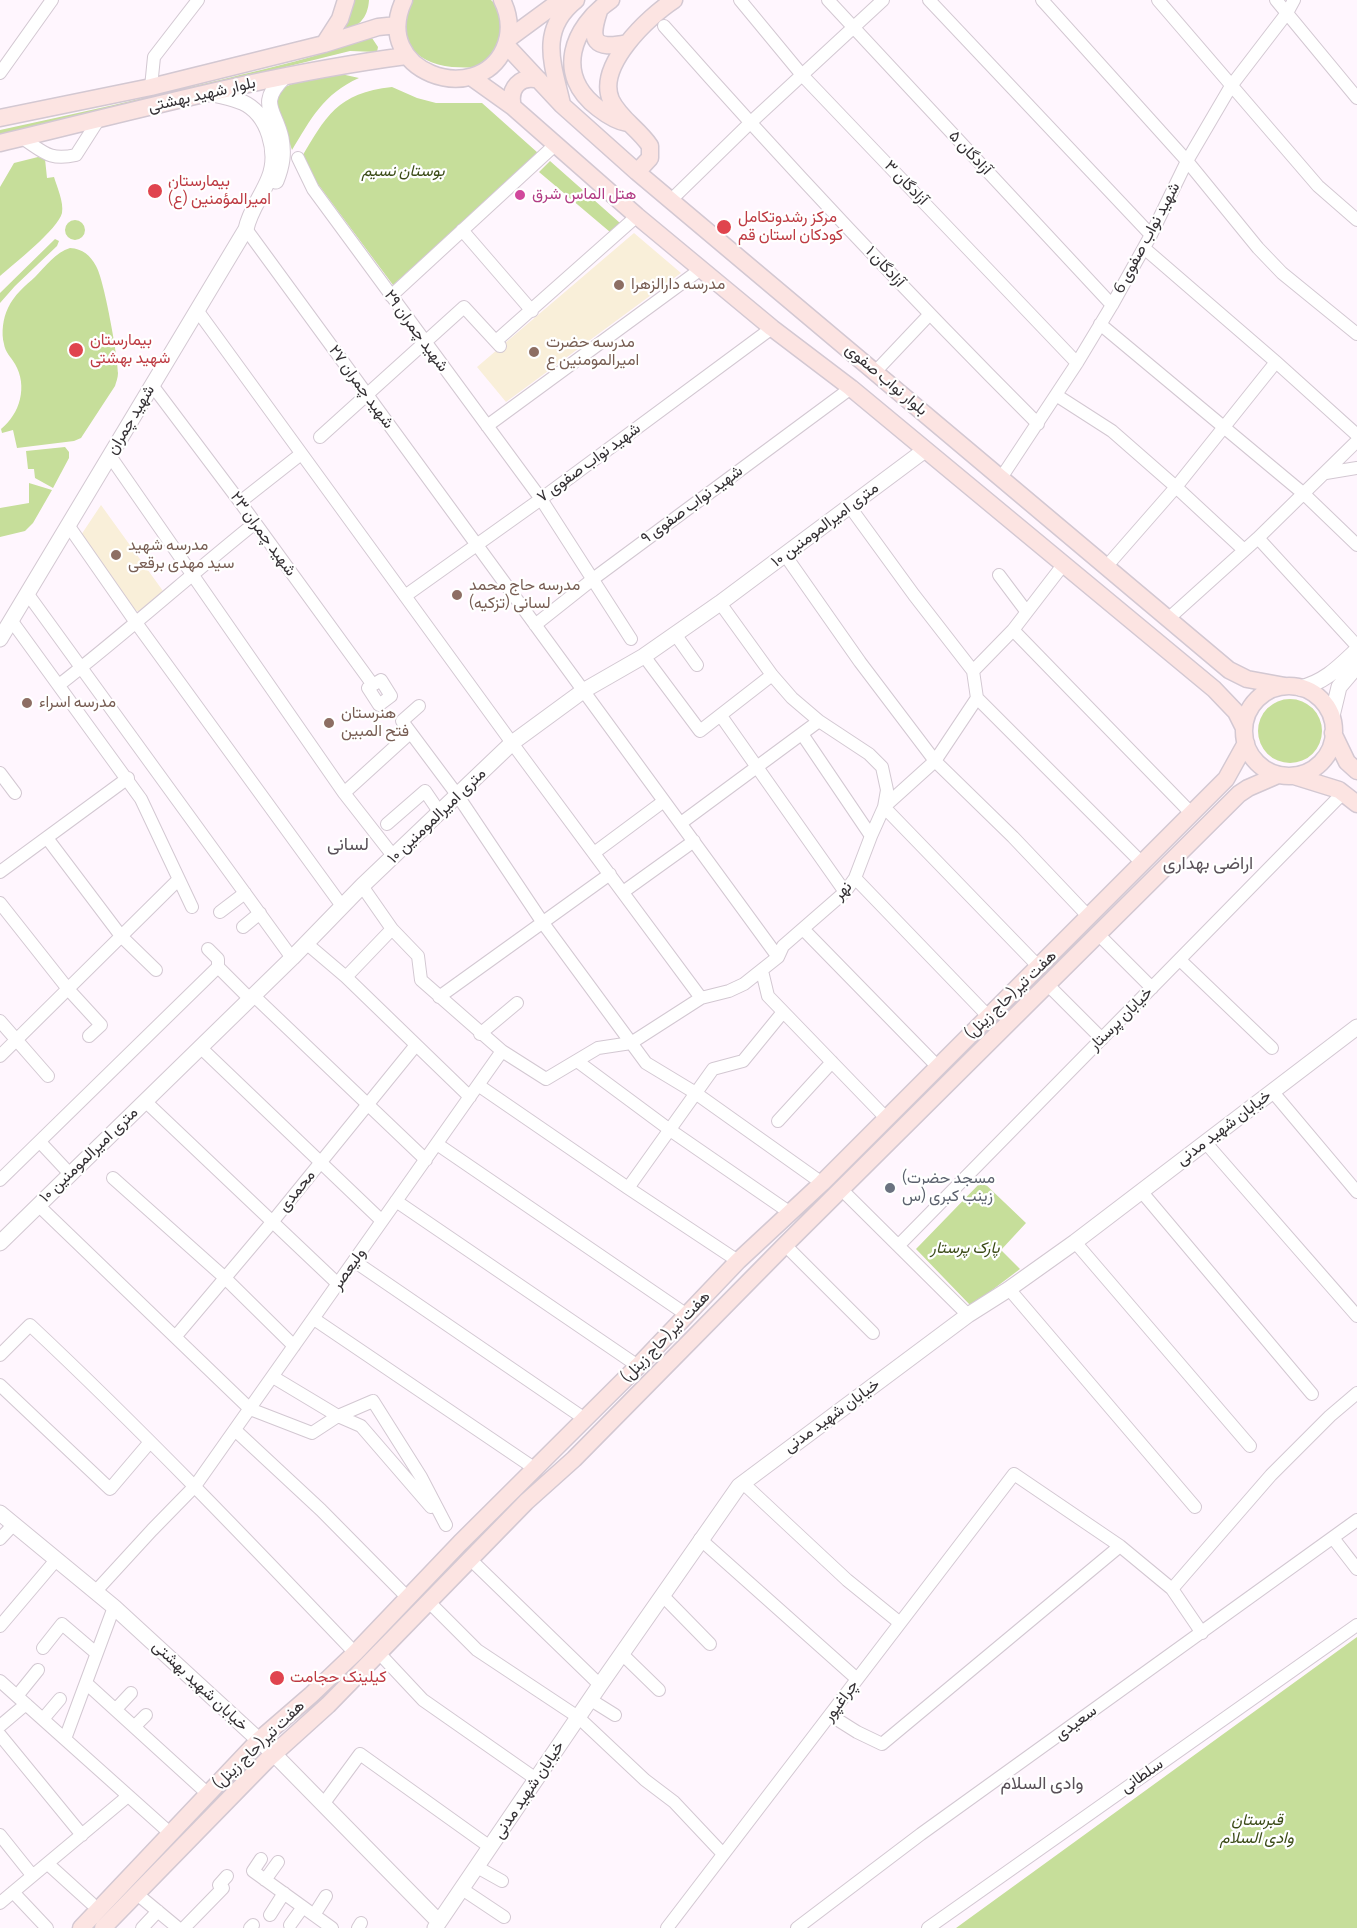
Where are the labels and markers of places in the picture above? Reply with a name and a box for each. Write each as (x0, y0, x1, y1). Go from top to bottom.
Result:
place label: بیمارستان امیرالمؤمنین (ع) (168, 172, 271, 210)
marker: بیمارستان امیرالمؤمنین (ع) (146, 182, 164, 200)
place label: هتل الماس شرق (532, 185, 636, 205)
marker: هتل الماس شرق (513, 188, 527, 202)
place label: مرکز رشدوتکامل کودکان استان قم (738, 208, 843, 246)
marker: مرکز رشدوتکامل کودکان استان قم (715, 218, 733, 236)
place label: مدرسه دارالزهرا (631, 275, 725, 295)
marker: مدرسه دارالزهرا (612, 278, 626, 292)
place label: بیمارستان شهید بهشتی (90, 331, 170, 369)
place label: مدرسه حضرت امیرالمومنین ع (546, 333, 639, 371)
marker: بیمارستان شهید بهشتی (67, 341, 85, 359)
marker: مدرسه حضرت امیرالمومنین ع (527, 345, 541, 359)
place label: مدرسه شهید سید مهدی برقعی (128, 536, 234, 574)
marker: مدرسه شهید سید مهدی برقعی (109, 548, 123, 562)
place label: مدرسه حاج محمد لسانی (تزکیه) (469, 576, 580, 614)
marker: مدرسه حاج محمد لسانی (تزکیه) (450, 588, 464, 602)
place label: مدرسه اسراء (39, 693, 116, 713)
marker: مدرسه اسراء (20, 696, 34, 710)
place label: هنرستان فتح المبین (341, 704, 409, 742)
marker: هنرستان فتح المبین (322, 716, 336, 730)
place label: (مسجد حضرت زینب کبری (س (902, 1169, 995, 1207)
marker: (مسجد حضرت زینب کبری (س (883, 1181, 897, 1195)
place label: کیلینک حجامت (290, 1668, 387, 1688)
marker: کیلینک حجامت (268, 1669, 286, 1687)

